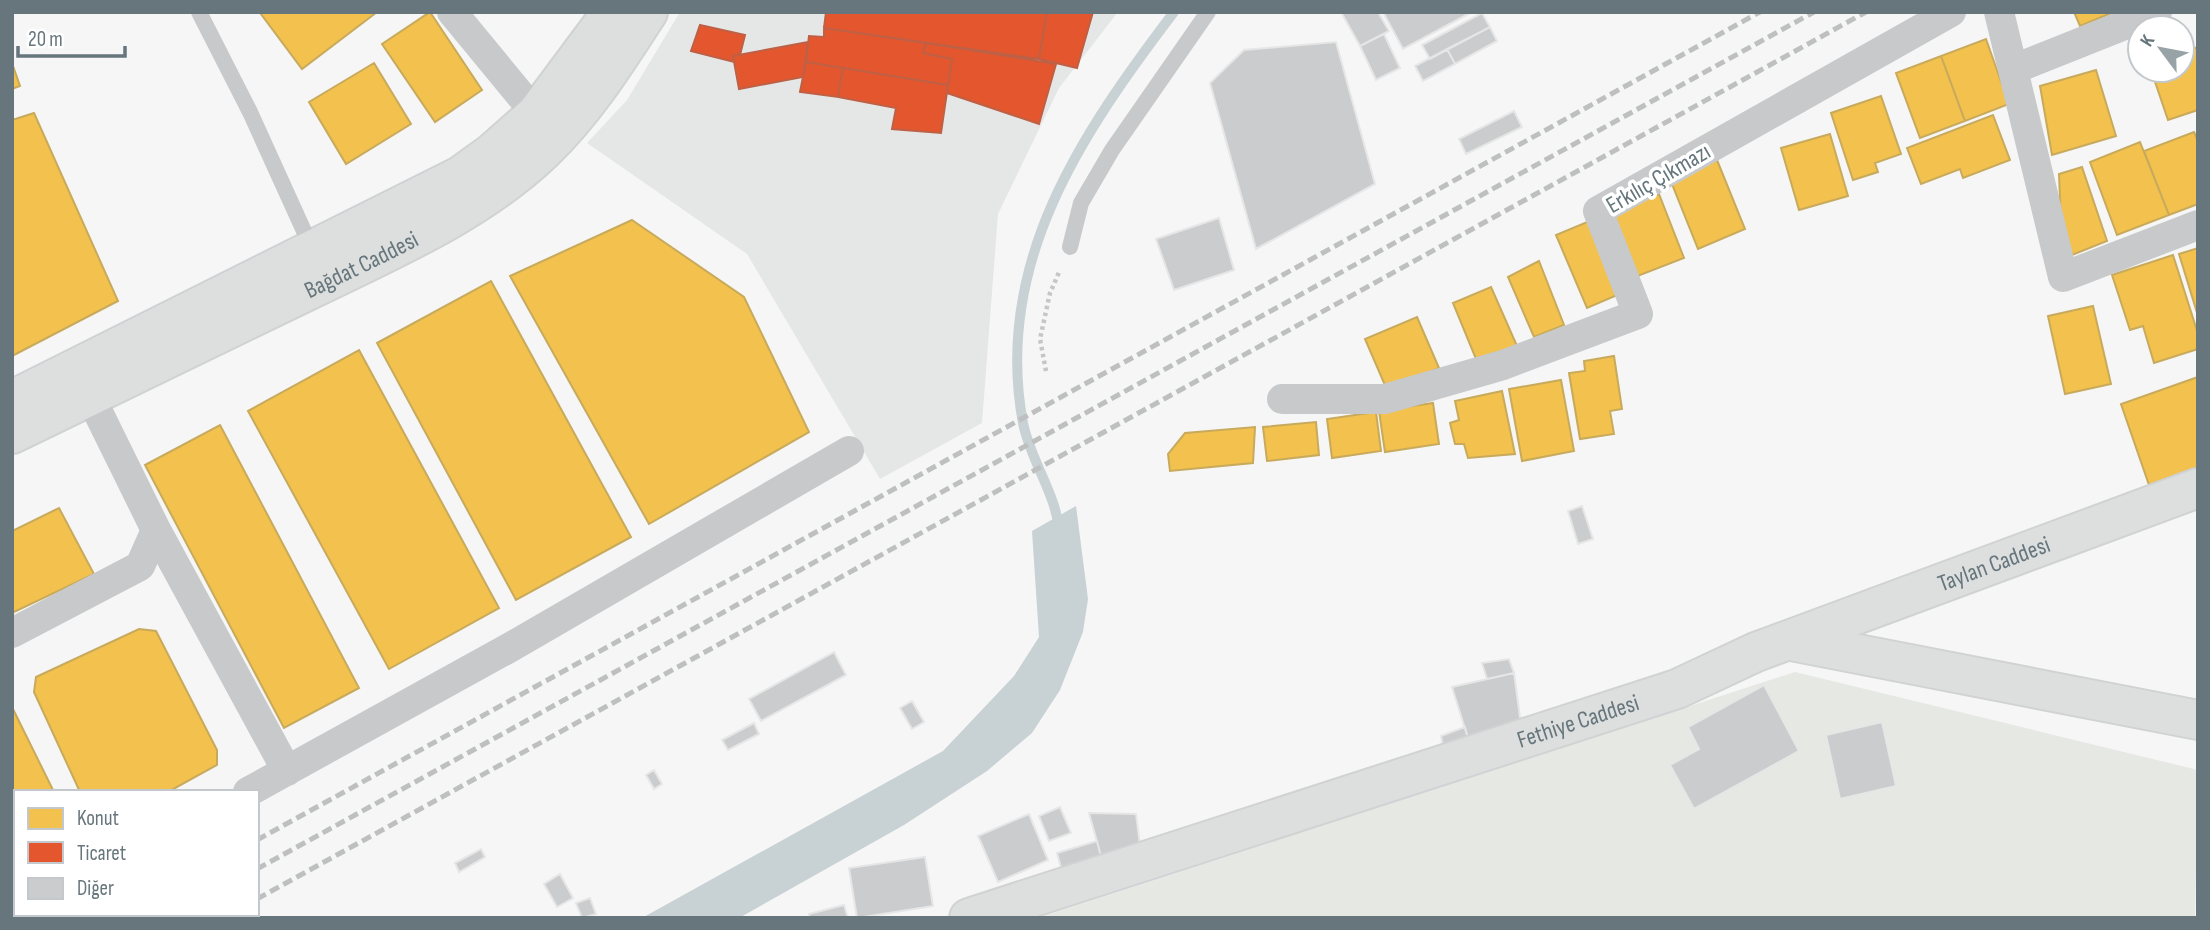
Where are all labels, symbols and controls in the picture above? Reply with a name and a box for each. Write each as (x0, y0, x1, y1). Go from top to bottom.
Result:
scale bar (18, 14, 124, 58)
north arrow (2126, 14, 2196, 84)
text: 20 m (28, 27, 63, 52)
text: K (2136, 30, 2160, 51)
street label: Erkılıç Çıkmazı (1601, 137, 1716, 220)
street label: Bağdat Caddesi (300, 225, 423, 305)
street label: Taylan Caddesi (1934, 530, 2054, 598)
street label: Fethiye Caddesi (1514, 688, 1643, 755)
legend (14, 790, 259, 916)
text: Konut (77, 806, 119, 831)
text: Ticaret (77, 841, 126, 866)
text: Diğer (77, 876, 114, 901)

